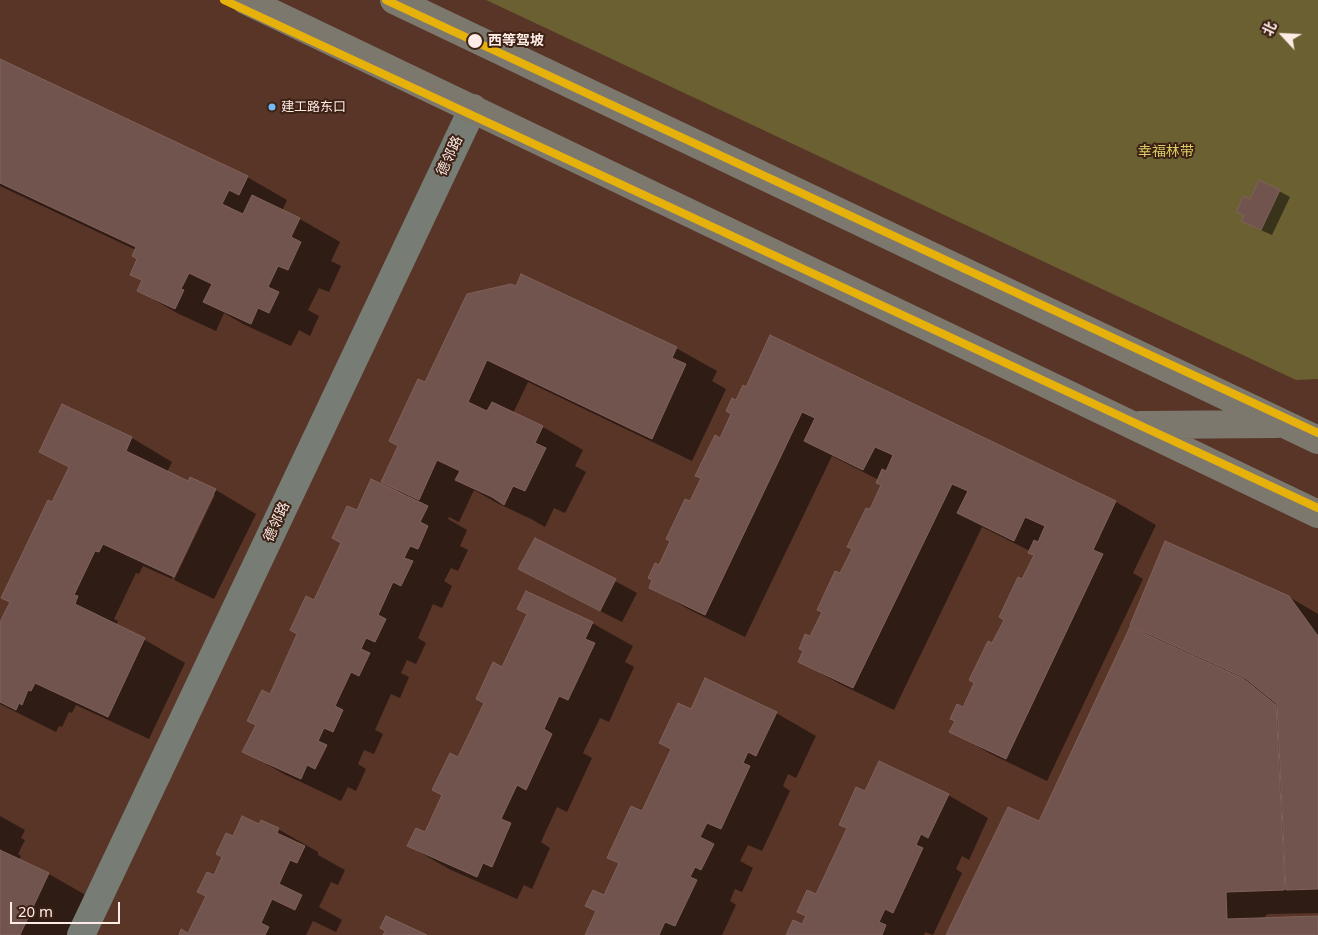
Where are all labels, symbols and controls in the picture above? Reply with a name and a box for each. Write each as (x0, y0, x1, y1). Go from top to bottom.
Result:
north arrow (1258, 10, 1308, 60)
text: 北 (1257, 18, 1281, 39)
marker: 西等驾坡 (466, 32, 484, 50)
place label: 西等驾坡 (488, 33, 544, 49)
place label: 建工路东口 (281, 99, 346, 115)
marker: 建工路东口 (267, 102, 277, 112)
street label: 德邻路 (434, 133, 466, 179)
park label: 幸福林带 (1138, 144, 1194, 160)
street label: 德邻路 (261, 499, 293, 545)
scale bar (12, 892, 122, 924)
text: 20 m (18, 901, 53, 921)

